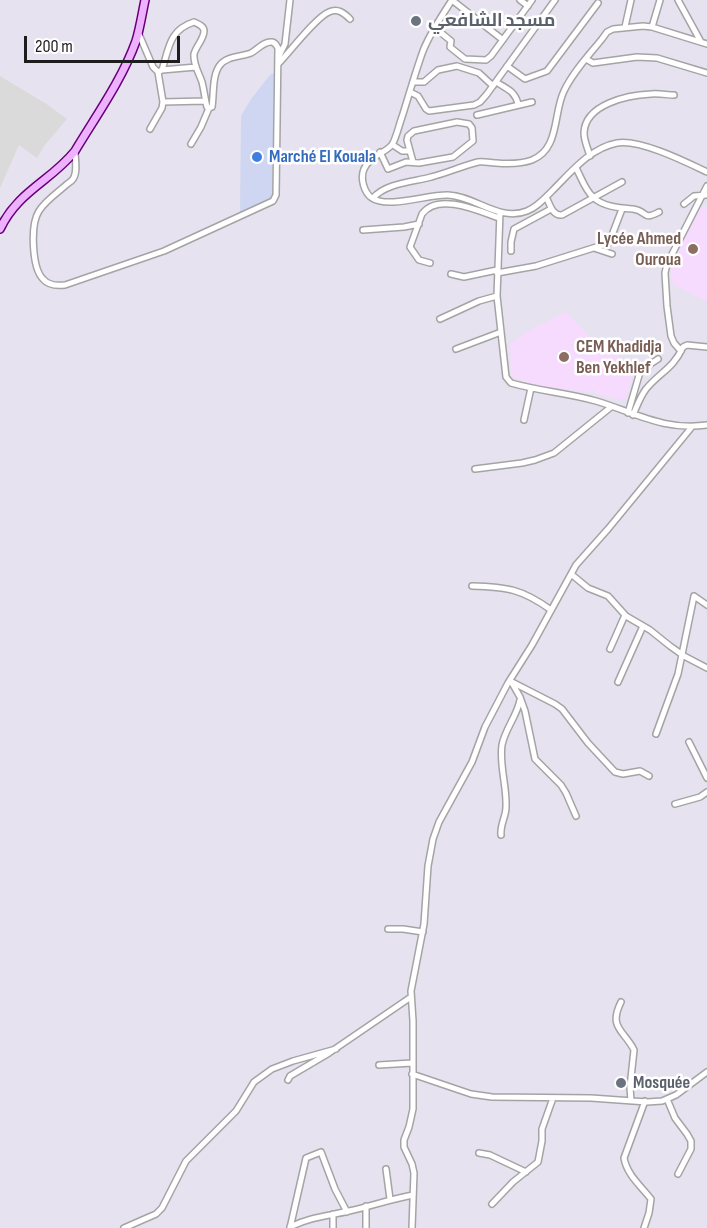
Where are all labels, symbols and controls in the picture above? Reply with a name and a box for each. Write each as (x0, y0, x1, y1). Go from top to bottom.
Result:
place label: مسجد الشافعي (428, 10, 555, 32)
marker: مسجد الشافعي (409, 14, 423, 28)
scale bar (27, 24, 183, 62)
text: 200 m (35, 36, 73, 57)
place label: Marché El Kouala (269, 146, 376, 168)
marker: Marché El Kouala (250, 150, 264, 164)
place label: Lycée Ahmed Ouroua (597, 228, 681, 270)
marker: Lycée Ahmed Ouroua (686, 242, 700, 256)
place label: CEM Khadidja Ben Yekhlef (576, 336, 662, 378)
marker: CEM Khadidja Ben Yekhlef (557, 350, 571, 364)
place label: Mosquée (633, 1072, 690, 1094)
marker: Mosquée (614, 1076, 628, 1090)

